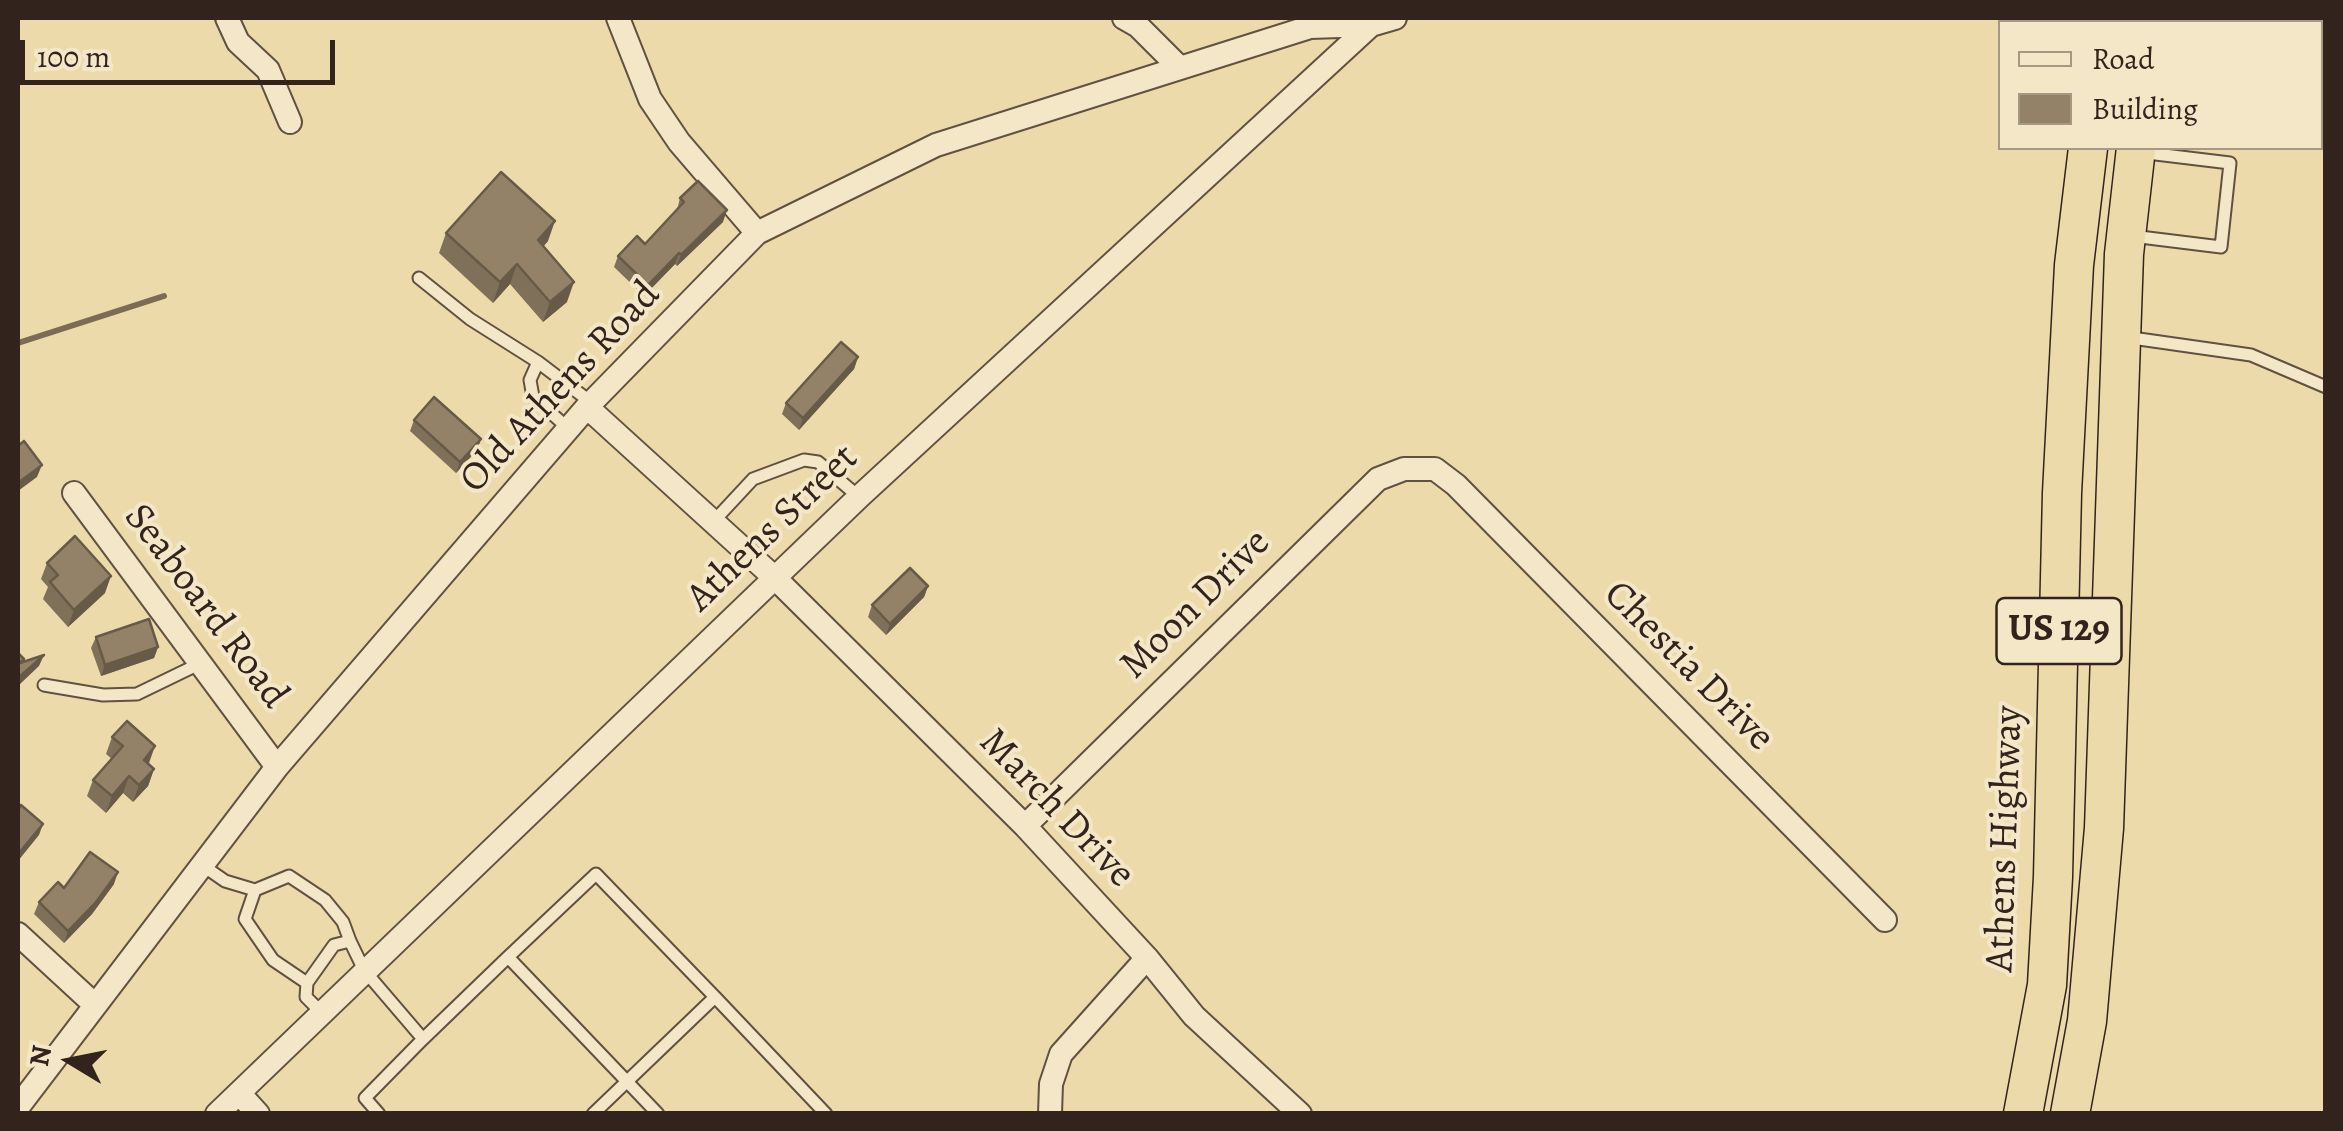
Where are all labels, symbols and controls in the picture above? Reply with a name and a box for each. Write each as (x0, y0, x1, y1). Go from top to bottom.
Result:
scale bar (25, 20, 340, 82)
legend (1998, 20, 2323, 150)
text: 100 m (37, 37, 110, 77)
text: Road (2092, 39, 2154, 79)
text: Building (2092, 89, 2198, 129)
street label: Old Athens Road (451, 272, 671, 504)
street label: Athens Street (677, 435, 869, 623)
street label: Seaboard Road (113, 495, 297, 719)
street label: Moon Drive (1111, 520, 1281, 690)
street label: Chestia Drive (1593, 572, 1783, 762)
road number: US 129 (1996, 598, 2122, 664)
street label: Athens Highway (1977, 705, 2035, 973)
street label: March Drive (968, 719, 1144, 899)
north arrow (20, 1011, 120, 1111)
text: N (20, 1042, 61, 1069)

